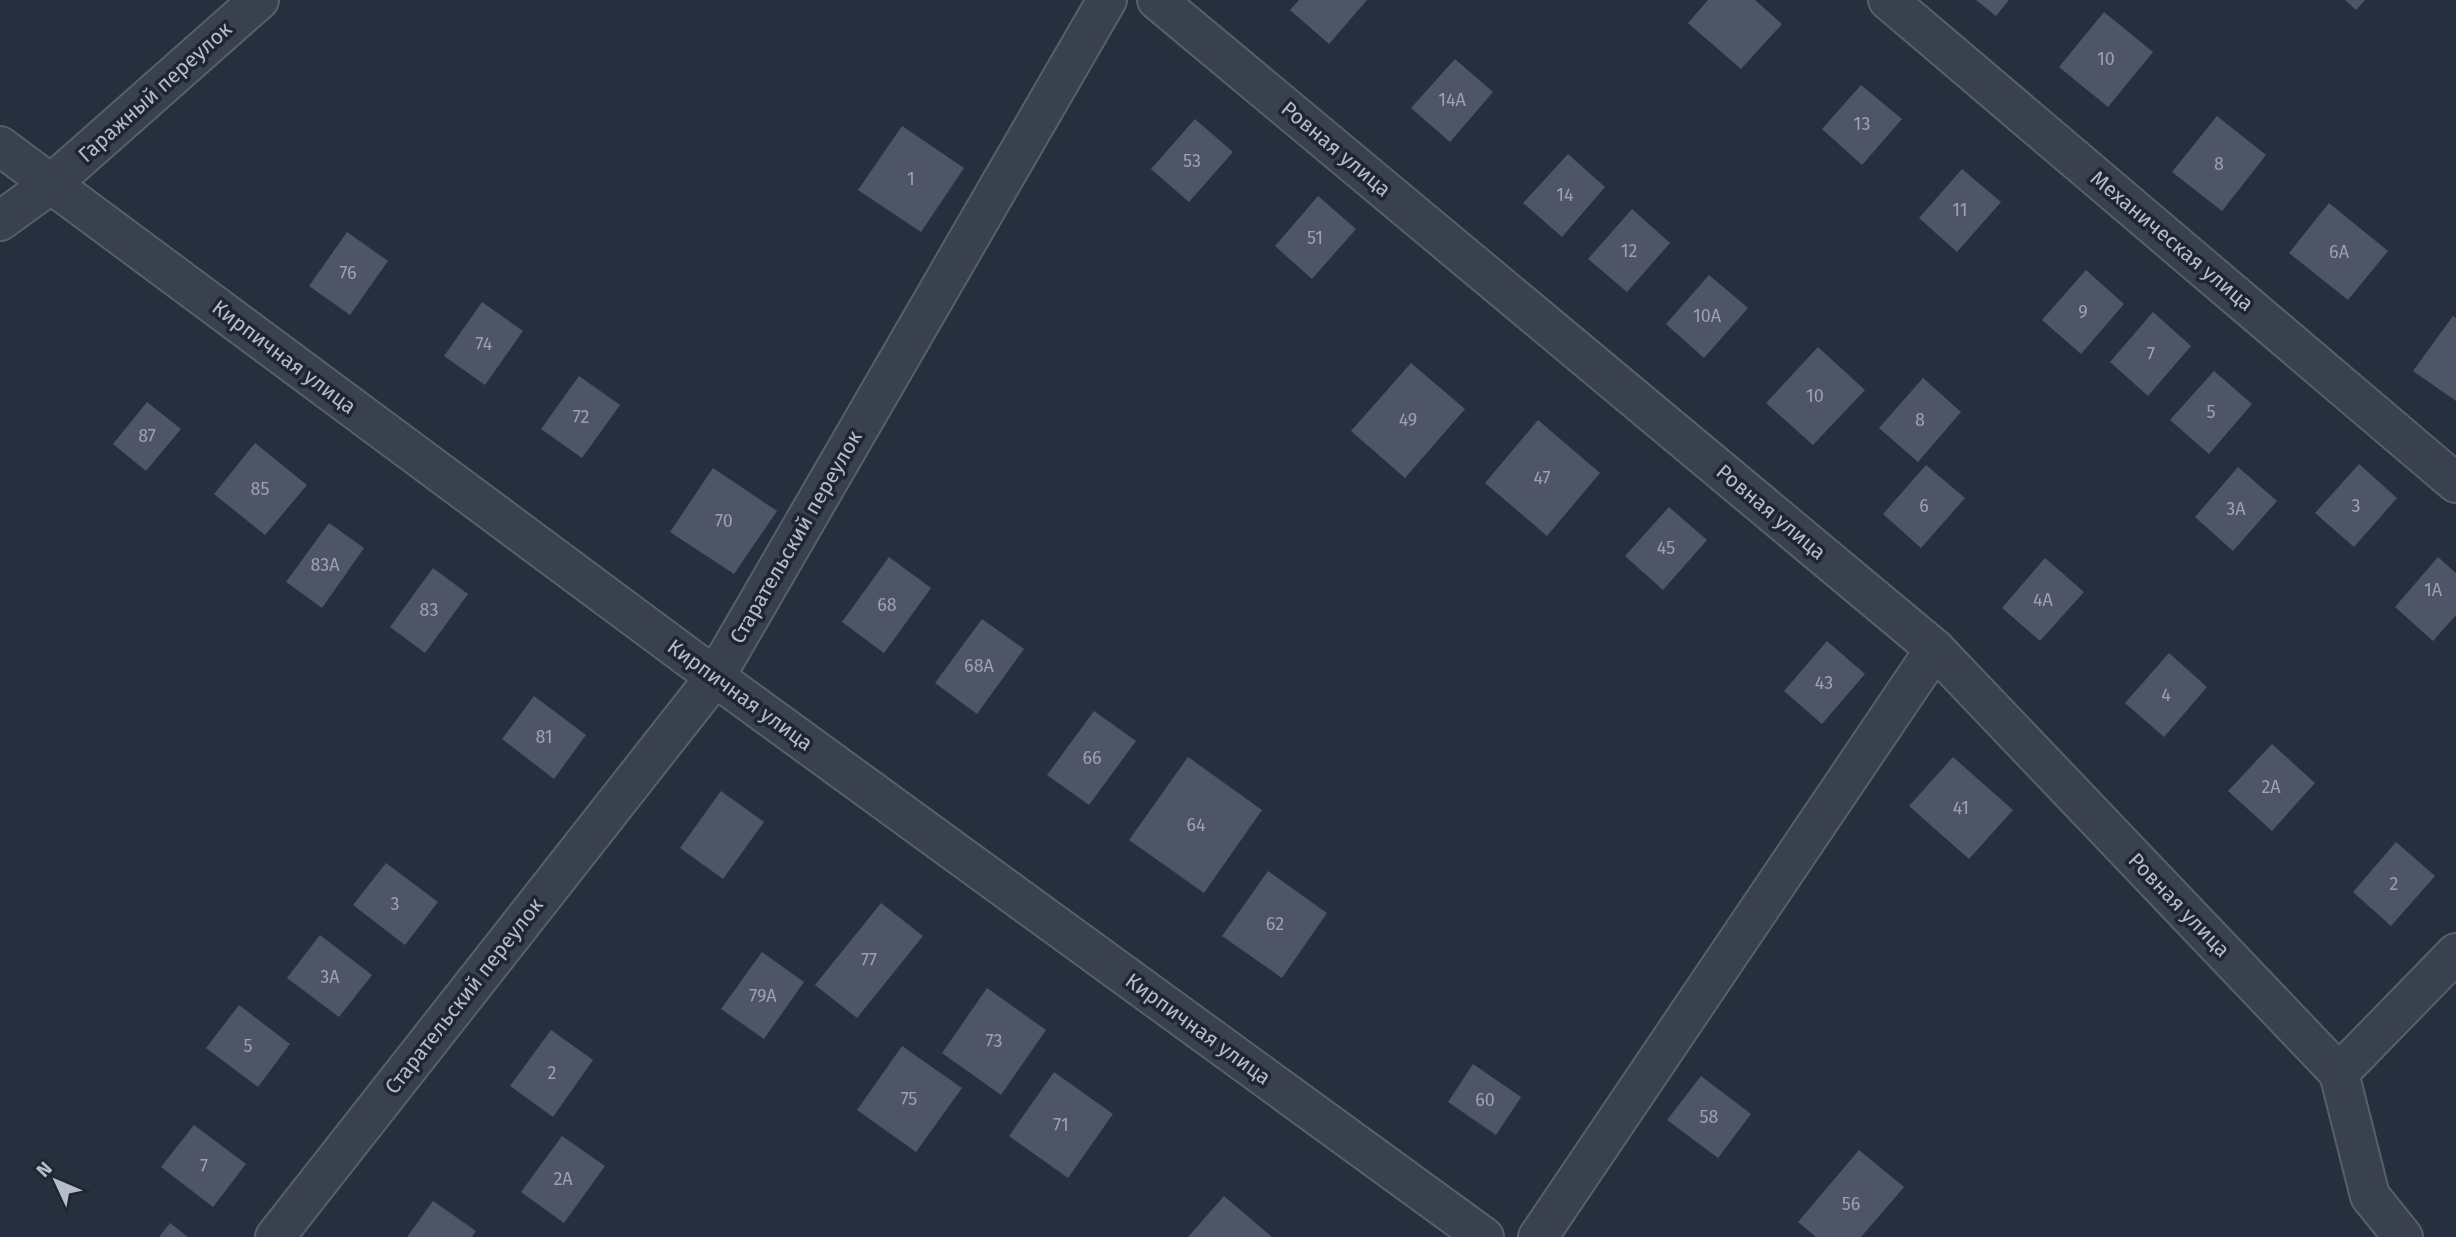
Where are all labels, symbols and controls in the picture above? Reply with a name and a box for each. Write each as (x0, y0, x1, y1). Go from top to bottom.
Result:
street label: Гаражный переулок (73, 16, 237, 168)
house number: 10 (2097, 48, 2115, 70)
house number: 14А (1438, 89, 1467, 111)
street label: Ровная улица (1276, 96, 1396, 202)
house number: 13 (1854, 113, 1870, 135)
house number: 53 (1183, 150, 1201, 172)
house number: 8 (2214, 153, 2224, 175)
street label: Механическая улица (2085, 165, 2259, 317)
house number: 1 (907, 168, 915, 190)
house number: 14 (1556, 184, 1574, 206)
house number: 11 (1952, 199, 1968, 221)
house number: 51 (1307, 227, 1323, 249)
house number: 12 (1621, 240, 1637, 262)
house number: 6А (2329, 241, 2350, 263)
house number: 76 (339, 262, 357, 284)
street label: Кирпичная улица (207, 294, 361, 420)
house number: 9 (2078, 301, 2088, 323)
house number: 10А (1693, 305, 1722, 327)
house number: 74 (476, 333, 493, 355)
house number: 7 (2147, 343, 2155, 365)
house number: 10 (1806, 385, 1824, 407)
house number: 5 (2206, 401, 2216, 423)
house number: 72 (573, 406, 589, 428)
house number: 49 (1399, 409, 1417, 431)
house number: 8 (1915, 409, 1925, 431)
house number: 87 (138, 425, 156, 447)
street label: Старательский переулок (724, 426, 868, 648)
street label: Ровная улица (1711, 459, 1831, 565)
house number: 47 (1533, 467, 1551, 489)
house number: 85 (251, 478, 269, 500)
house number: 6 (1919, 495, 1929, 517)
house number: 3 (2352, 495, 2360, 517)
house number: 3А (2226, 498, 2246, 520)
house number: 70 (715, 510, 733, 532)
house number: 45 (1657, 537, 1675, 559)
house number: 83А (310, 554, 340, 576)
house number: 1А (2424, 579, 2443, 601)
house number: 4А (2033, 589, 2054, 611)
house number: 68 (877, 594, 897, 616)
house number: 83 (420, 599, 438, 621)
street label: Кирпичная улица (662, 633, 818, 757)
house number: 68А (964, 655, 995, 677)
house number: 43 (1815, 672, 1833, 694)
house number: 4 (2161, 684, 2171, 706)
house number: 81 (535, 726, 553, 748)
house number: 66 (1082, 747, 1102, 769)
house number: 2А (2261, 776, 2281, 798)
house number: 41 (1953, 797, 1969, 819)
house number: 64 (1186, 814, 1206, 836)
street label: Ровная улица (2123, 847, 2235, 963)
house number: 2 (2390, 873, 2399, 895)
street label: Старательский переулок (379, 893, 549, 1099)
house number: 3 (391, 893, 399, 915)
house number: 62 (1266, 913, 1284, 935)
house number: 77 (861, 949, 877, 971)
house number: 3А (320, 966, 340, 988)
street label: Кирпичная улица (1120, 967, 1276, 1091)
house number: 79А (749, 985, 777, 1007)
house number: 73 (986, 1030, 1002, 1052)
house number: 5 (243, 1035, 253, 1057)
house number: 2 (548, 1062, 557, 1084)
house number: 75 (901, 1088, 917, 1110)
house number: 60 (1475, 1089, 1495, 1111)
house number: 58 (1700, 1106, 1719, 1128)
house number: 71 (1053, 1114, 1069, 1136)
north arrow (21, 1146, 91, 1216)
house number: 7 (200, 1155, 208, 1177)
text: N (31, 1157, 57, 1182)
house number: 2А (553, 1168, 573, 1190)
house number: 56 (1842, 1193, 1860, 1215)

